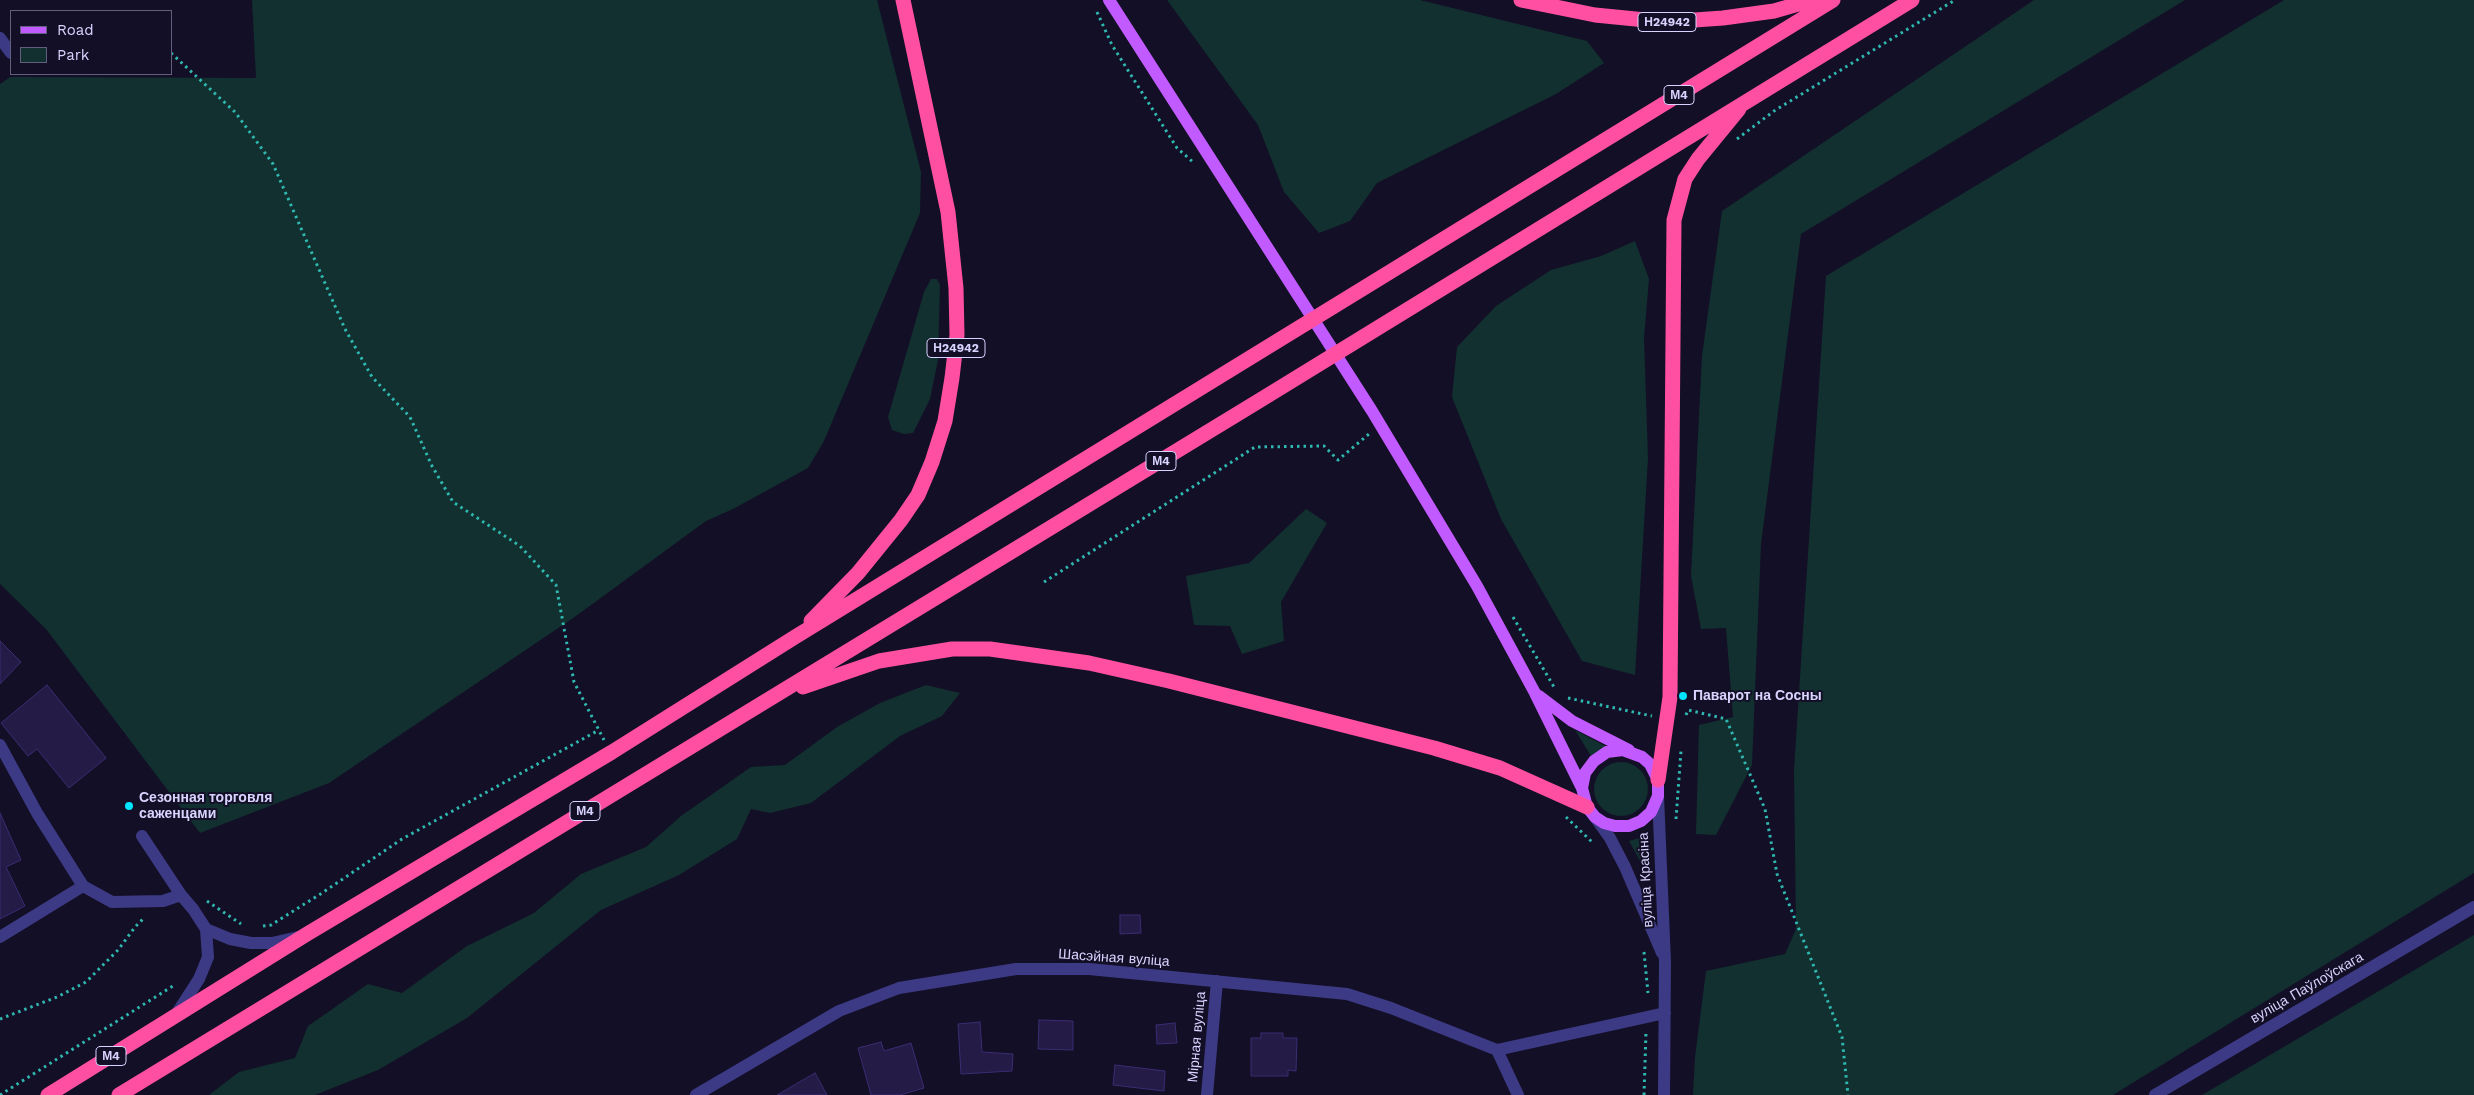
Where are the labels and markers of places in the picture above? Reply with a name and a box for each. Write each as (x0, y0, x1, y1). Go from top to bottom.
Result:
place label: Паварот на Сосны (1693, 688, 1822, 704)
marker: Паварот на Сосны (1677, 690, 1689, 702)
place label: Сезонная торговля саженцами (139, 790, 272, 822)
marker: Сезонная торговля саженцами (123, 800, 135, 812)

